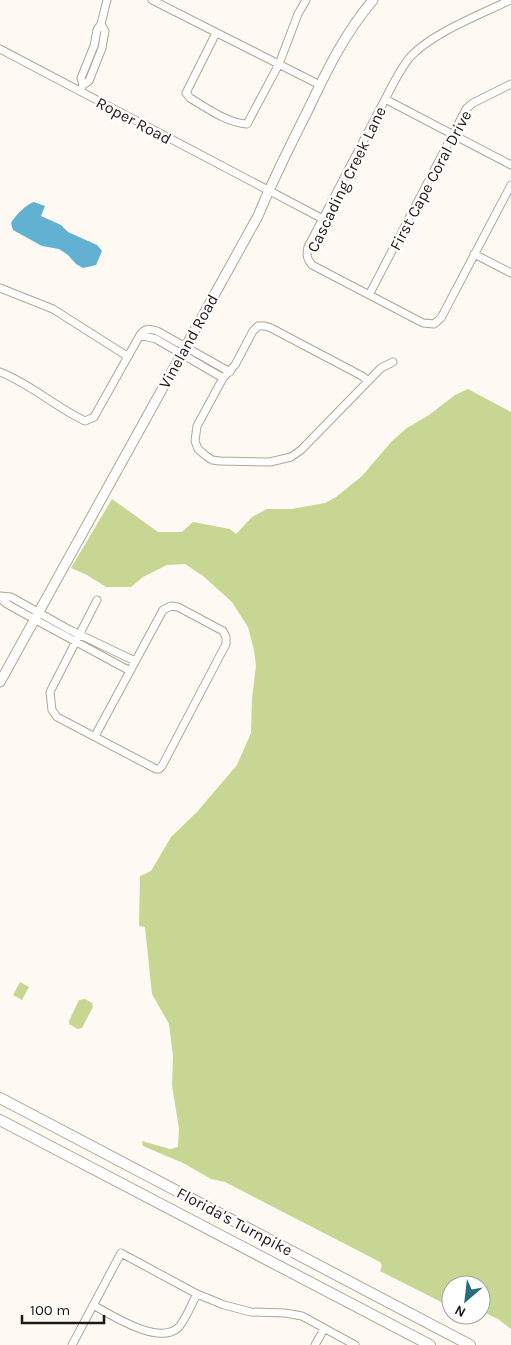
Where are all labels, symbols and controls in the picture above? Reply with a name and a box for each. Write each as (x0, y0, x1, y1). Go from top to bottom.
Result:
street label: Roper Road (93, 93, 175, 148)
street label: Cascading Creek Lane (303, 103, 390, 255)
street label: First Cape Coral Drive (385, 107, 475, 254)
street label: Vineland Road (155, 291, 222, 392)
street label: Florida's Turnpike (174, 1183, 296, 1260)
north arrow (441, 1275, 491, 1325)
scale bar (22, 1292, 105, 1324)
text: 100 m (30, 1301, 70, 1319)
text: N (452, 1301, 469, 1321)

